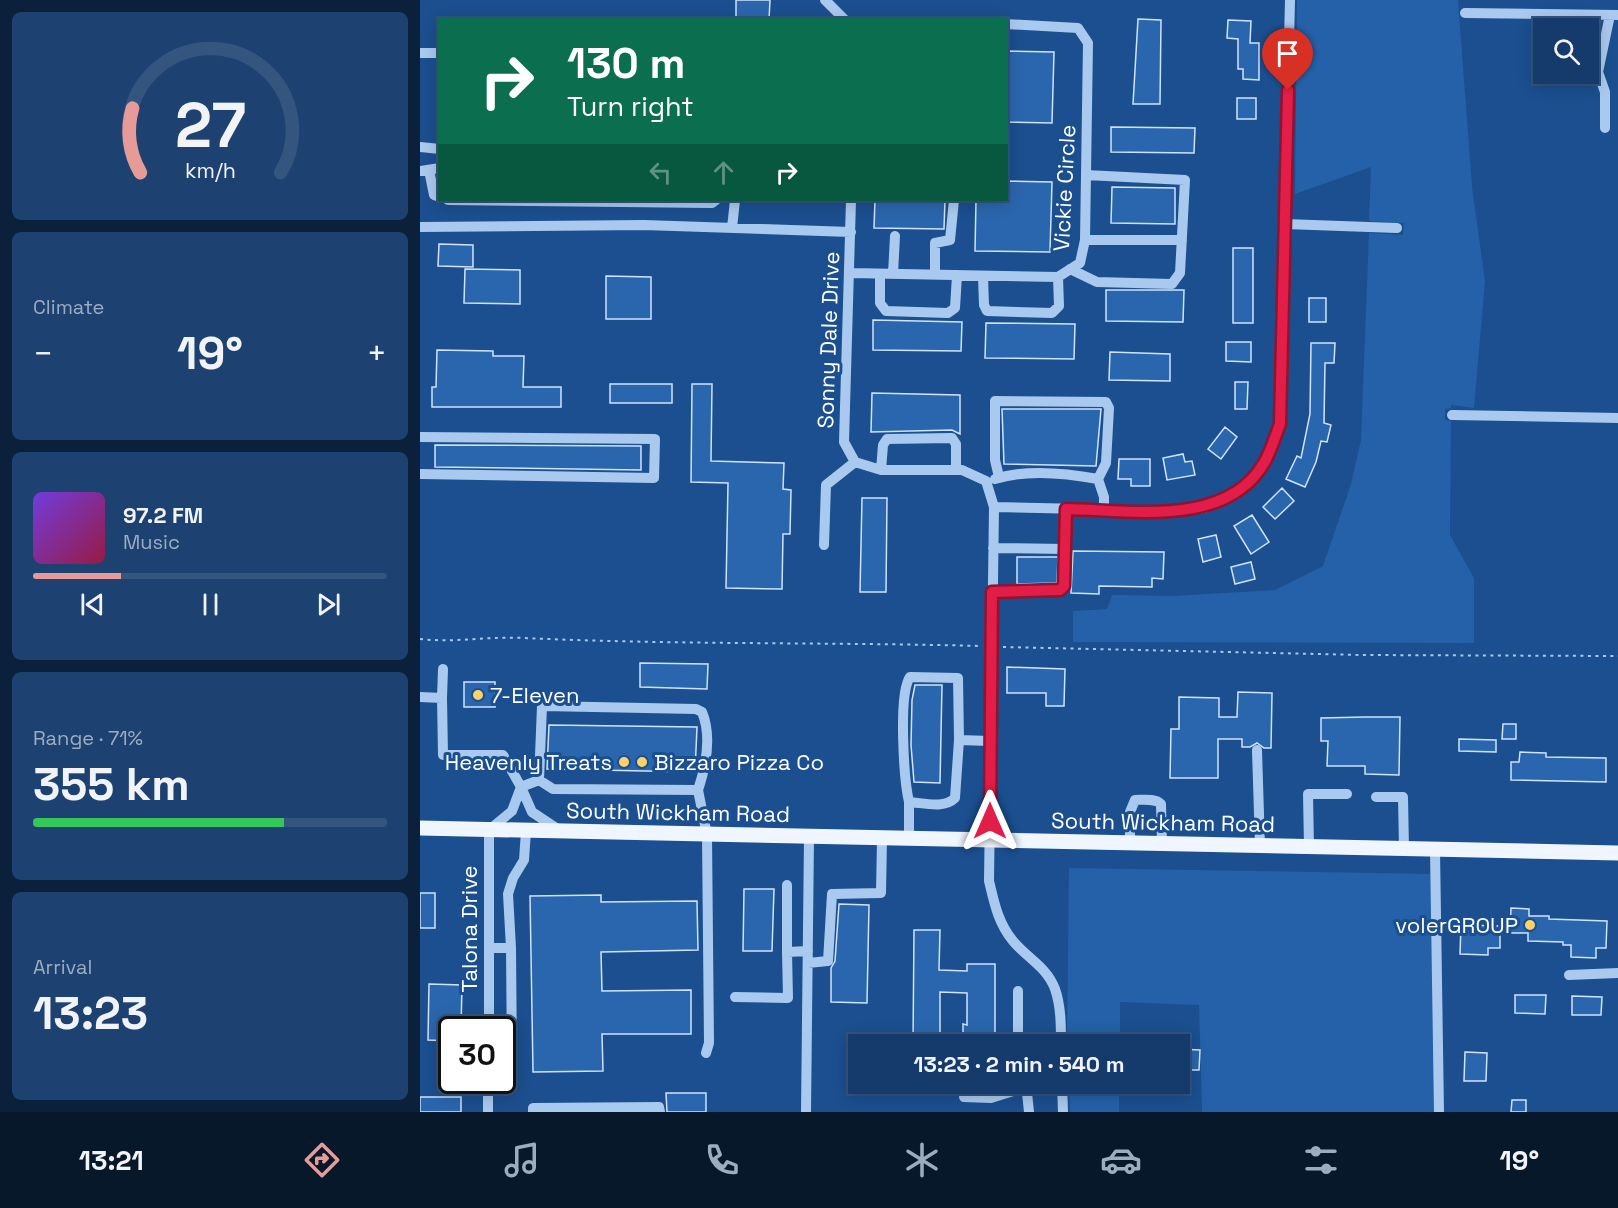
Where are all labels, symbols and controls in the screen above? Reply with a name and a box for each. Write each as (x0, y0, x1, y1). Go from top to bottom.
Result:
map controls (1533, 18, 1599, 84)
button: search (1533, 18, 1599, 84)
pin (1262, 28, 1313, 90)
text: 130 m (567, 37, 685, 90)
icon: arrive (1271, 37, 1304, 70)
icon: right (468, 42, 546, 120)
text: 27 (174, 86, 246, 165)
text: Turn right (567, 89, 694, 124)
street label: Vickie Circle (1047, 124, 1081, 252)
icon: left (644, 156, 677, 189)
icon: ahead (707, 156, 740, 189)
icon: right (770, 156, 803, 189)
text: km/h (184, 157, 236, 184)
street label: Sonny Dale Drive (811, 251, 845, 429)
text: Climate (33, 294, 104, 320)
text: 19° (177, 325, 243, 382)
text: − (33, 333, 53, 375)
text: + (367, 333, 387, 375)
text: 97.2 FM (123, 501, 203, 529)
text: Music (123, 529, 180, 555)
icon: previous (76, 588, 109, 621)
icon: pause (194, 588, 227, 621)
icon: next (312, 588, 345, 621)
place label: 7-Eleven (490, 681, 579, 709)
marker: 7-Eleven (471, 688, 485, 702)
text: Range · 71% (33, 725, 143, 751)
place label: Heavenly Treats (445, 748, 612, 776)
place label: Bizzaro Pizza Co (654, 748, 824, 776)
marker: Heavenly Treats (617, 755, 631, 769)
marker: Bizzaro Pizza Co (635, 755, 649, 769)
text: 355 km (33, 756, 190, 813)
position arrow (958, 789, 1022, 853)
street label: South Wickham Road (566, 796, 790, 828)
street label: South Wickham Road (1051, 806, 1275, 838)
street label: Talona Drive (455, 865, 483, 993)
place label: volerGROUP (1395, 911, 1518, 939)
marker: volerGROUP (1523, 918, 1537, 932)
text: Arrival (33, 954, 92, 980)
text: 13:23 (33, 985, 148, 1042)
speed limit sign: 30 (438, 1016, 516, 1094)
text: 13:23 · 2 min · 540 m (914, 1050, 1124, 1078)
icon: directions (301, 1139, 343, 1181)
icon: music (501, 1139, 543, 1181)
icon: phone (701, 1139, 743, 1181)
icon: climate (901, 1139, 943, 1181)
icon: car (1100, 1139, 1142, 1181)
icon: filters (1300, 1139, 1342, 1181)
text: 13:21 (79, 1143, 144, 1178)
text: 19° (1500, 1143, 1539, 1178)

